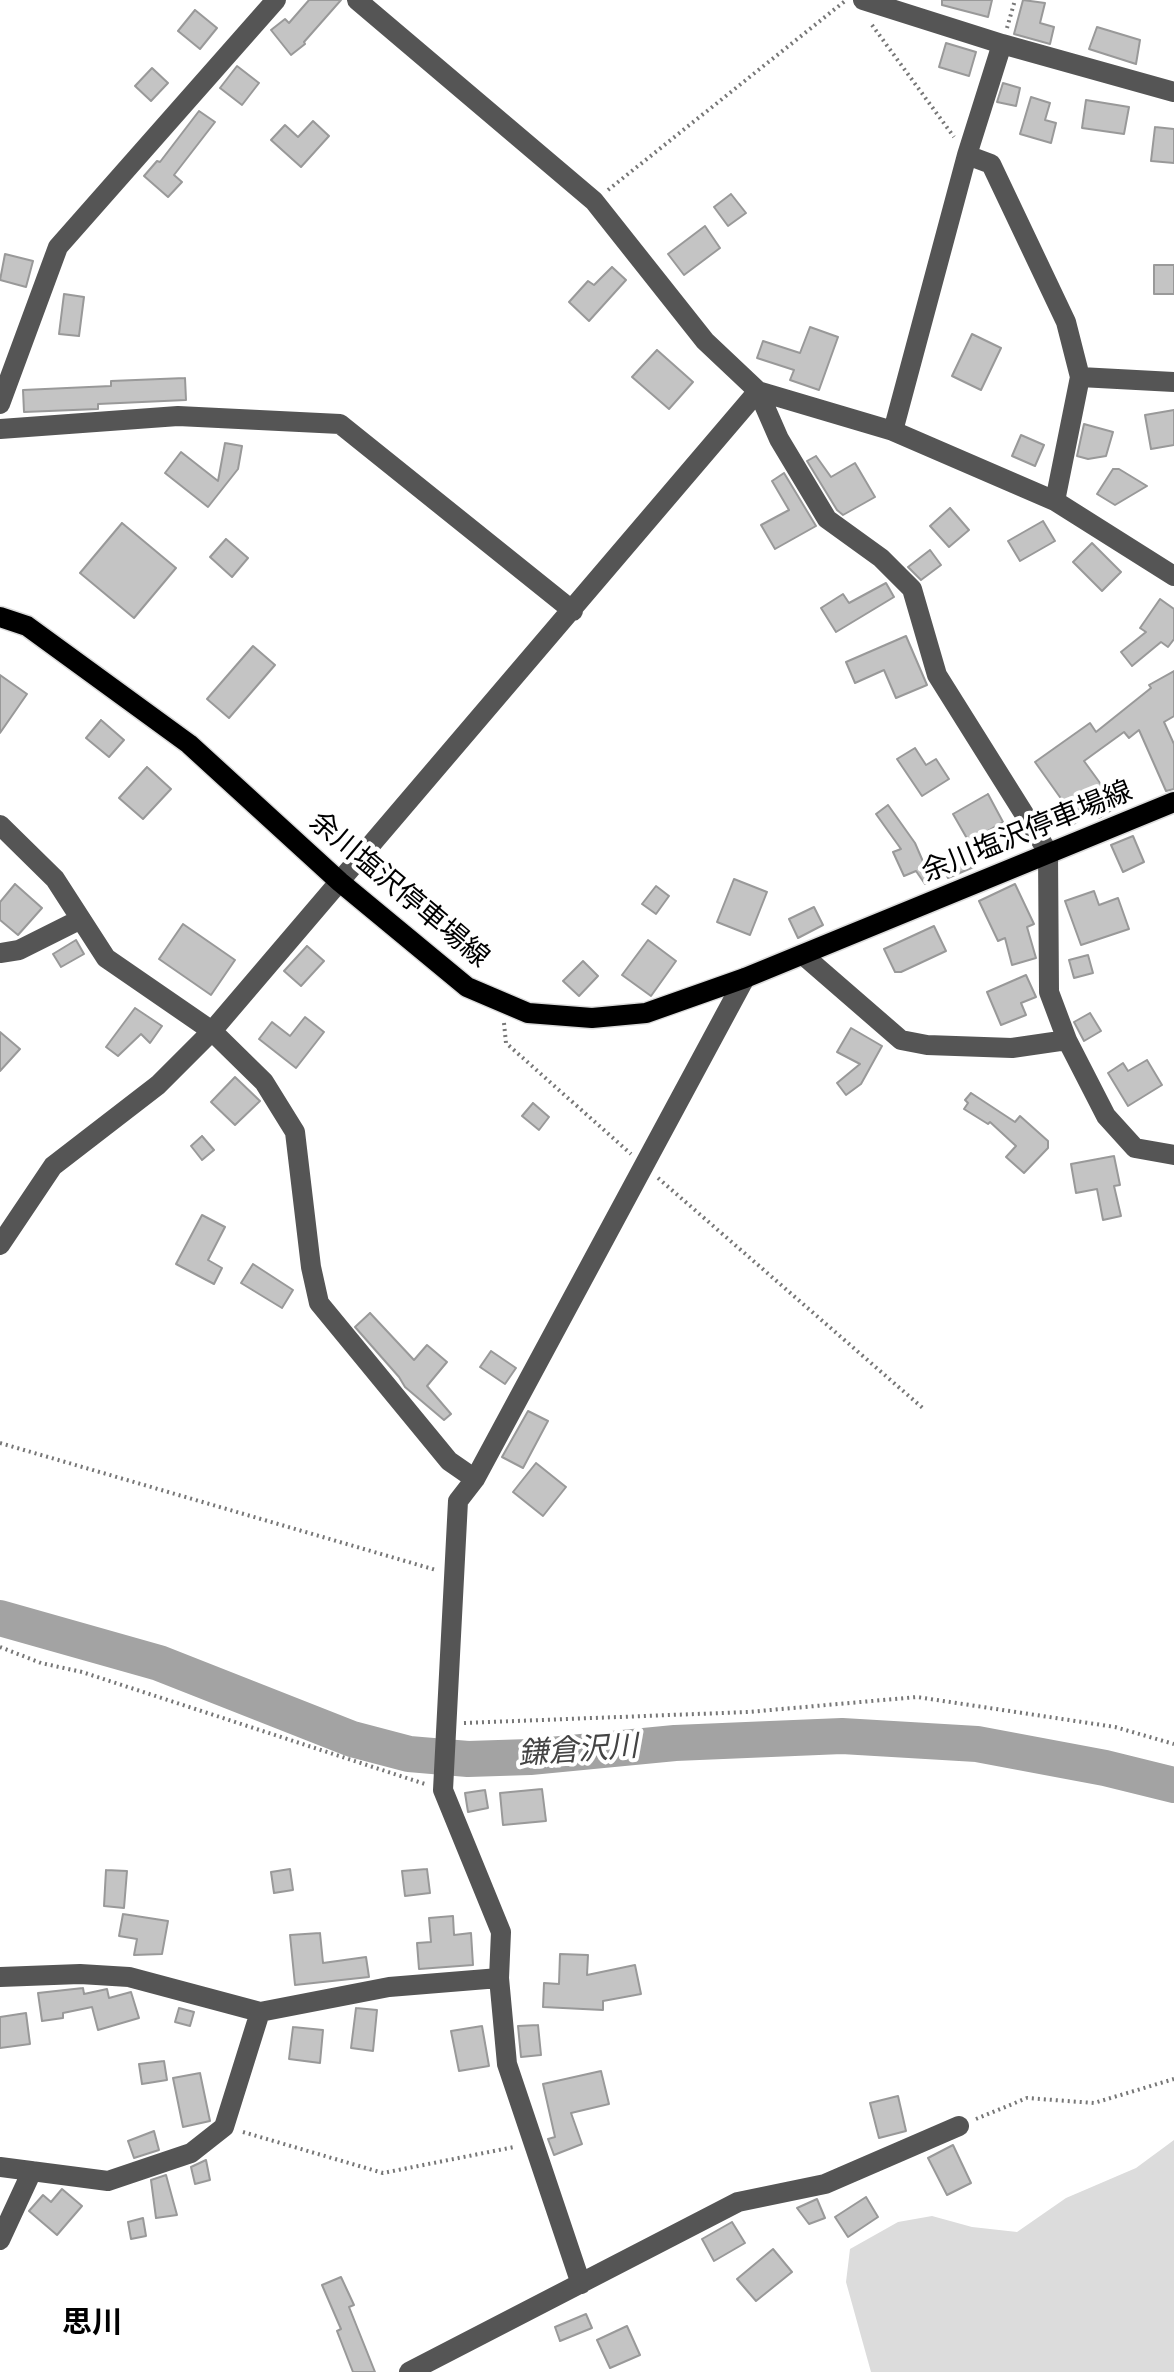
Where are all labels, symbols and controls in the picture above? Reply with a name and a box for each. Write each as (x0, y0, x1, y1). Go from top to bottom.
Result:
street label: 余川塩沢停車場線 (917, 774, 1137, 890)
street label: 余川塩沢停車場線 (302, 805, 496, 975)
water label: 鎌倉沢川 (517, 1729, 639, 1773)
district label: 思川 (62, 2305, 122, 2341)

